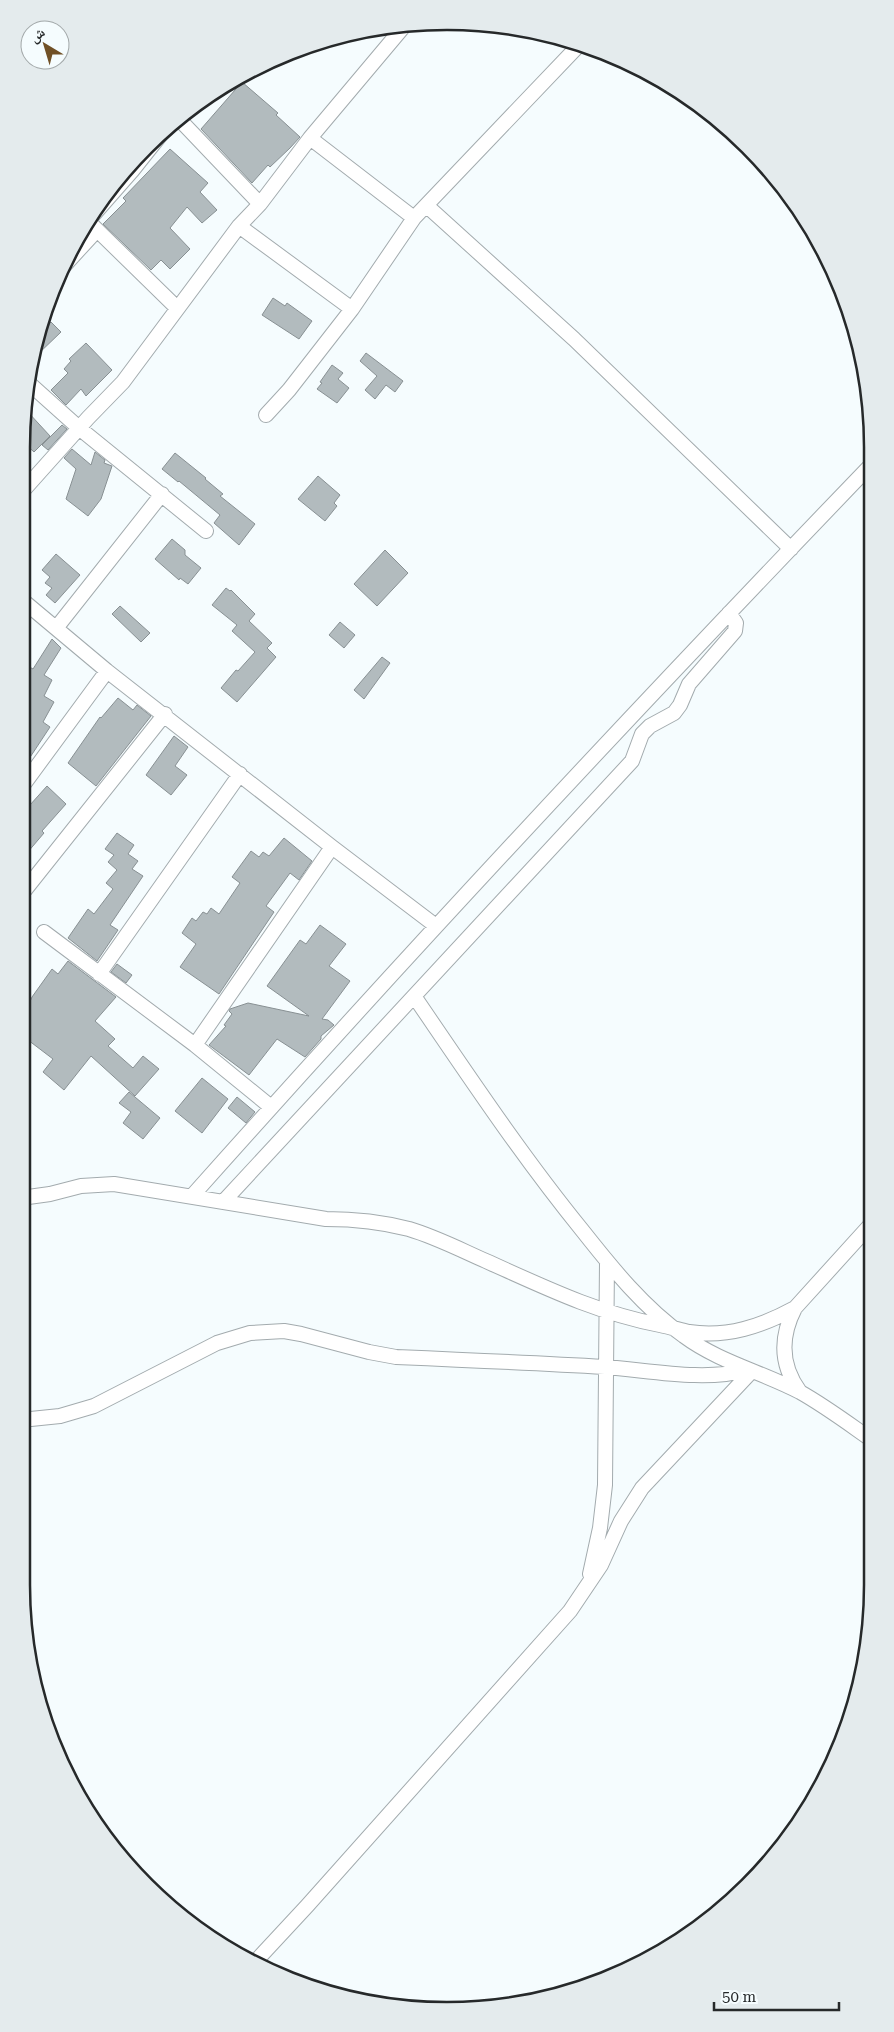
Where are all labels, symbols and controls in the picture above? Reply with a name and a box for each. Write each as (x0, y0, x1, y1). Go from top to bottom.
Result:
north arrow (20, 20, 70, 70)
text: ش (26, 24, 49, 46)
scale bar (714, 1980, 839, 2012)
text: 50 m (722, 1988, 757, 2006)

